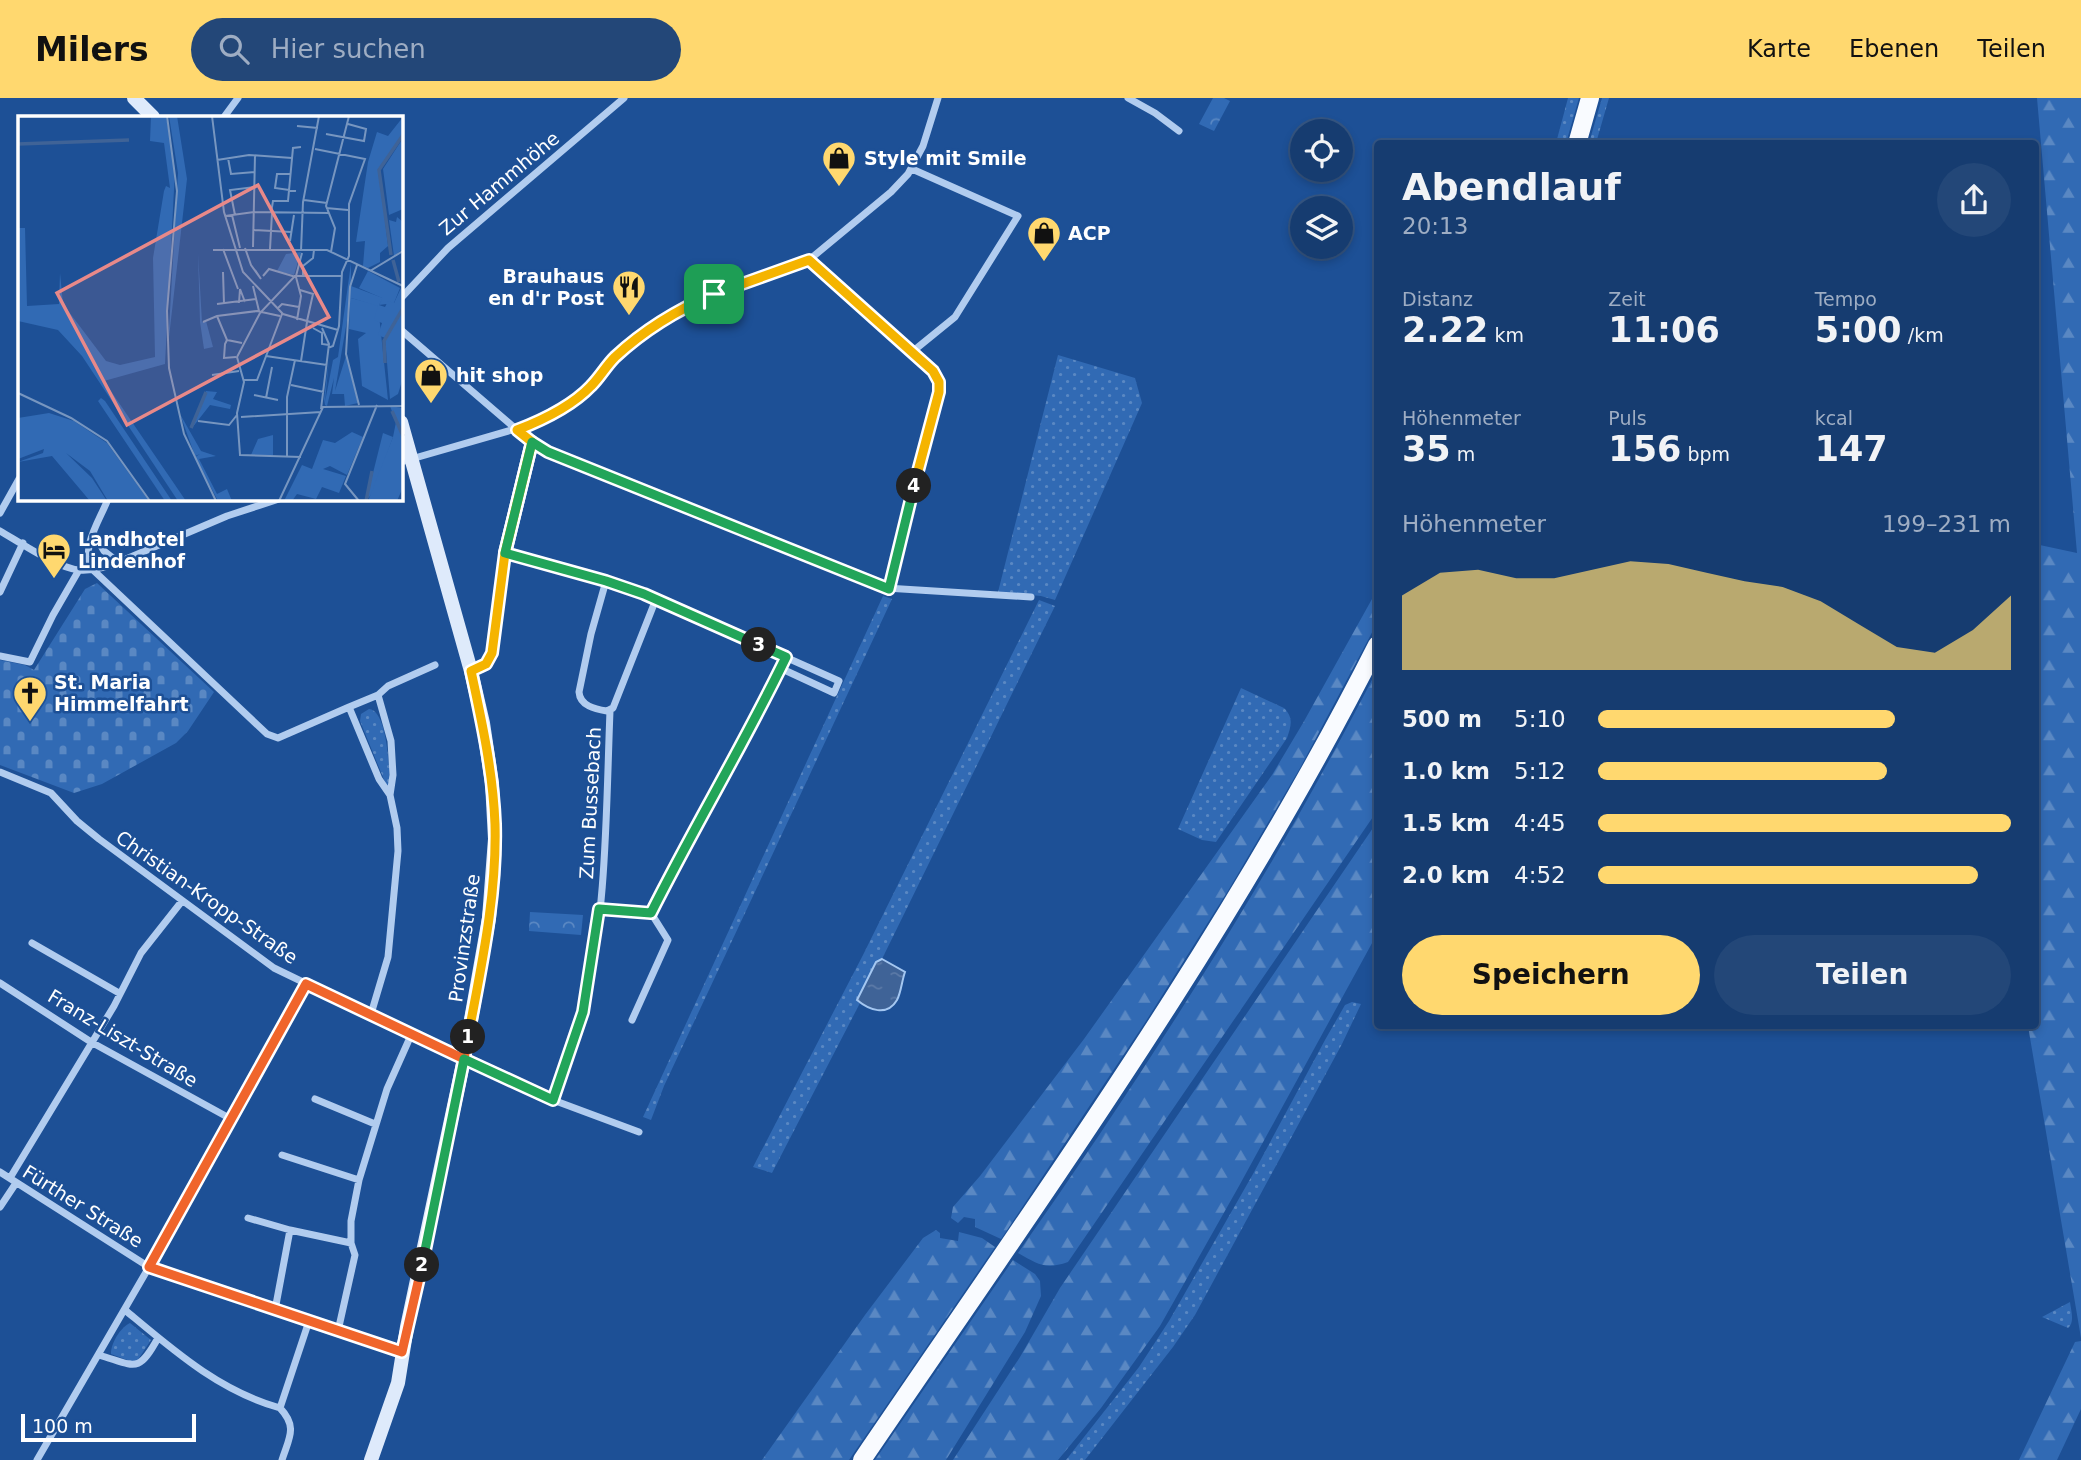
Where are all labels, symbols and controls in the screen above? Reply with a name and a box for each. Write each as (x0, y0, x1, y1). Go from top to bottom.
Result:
search box (191, 18, 681, 81)
text: Milers (35, 30, 149, 69)
icon: search (215, 30, 253, 68)
text: Hier suchen (271, 34, 426, 64)
text: Karte (1747, 35, 1811, 63)
text: Ebenen (1849, 35, 1939, 63)
text: Teilen (1977, 35, 2046, 63)
inset map (18, 116, 402, 500)
map controls (1290, 119, 1353, 259)
button: locate (1290, 119, 1353, 182)
street label: Zur Hammhöhe (435, 127, 563, 239)
shop icon: Style mit Smile (820, 139, 858, 188)
place label: Style mit Smile (864, 147, 1027, 169)
button: share (1937, 163, 2011, 237)
text: Abendlauf (1402, 165, 1621, 209)
button: layers (1290, 196, 1353, 259)
text: 20:13 (1402, 213, 1468, 239)
shop icon: ACP (1025, 214, 1063, 263)
place label: ACP (1068, 222, 1111, 244)
pin (684, 264, 744, 324)
place label: Brauhaus en d'r Post (488, 265, 604, 309)
restaurant icon: Brauhaus en d'r Post (610, 268, 648, 317)
icon: arrive (695, 275, 733, 313)
text: Distanz (1402, 288, 1473, 310)
text: Zeit (1608, 288, 1646, 310)
text: Tempo (1815, 288, 1877, 310)
text: 2.22 (1402, 310, 1488, 350)
text: 11:06 (1608, 310, 1720, 350)
text: 5:00 (1815, 310, 1902, 350)
text: km (1488, 324, 1524, 346)
text: /km (1902, 324, 1944, 346)
shop icon: hit shop (412, 356, 450, 405)
place label: hit shop (456, 364, 543, 386)
text: Höhenmeter (1402, 407, 1521, 429)
text: Puls (1608, 407, 1647, 429)
text: kcal (1815, 407, 1853, 429)
text: 35 (1402, 429, 1451, 469)
text: 156 (1608, 429, 1681, 469)
text: 147 (1815, 429, 1888, 469)
text: m (1451, 443, 1475, 465)
text: bpm (1681, 443, 1730, 465)
pin: 4 (897, 468, 932, 504)
text: 4 (907, 474, 920, 496)
text: Höhenmeter (1402, 511, 1546, 537)
text: 199–231 m (1882, 511, 2011, 537)
place label: Landhotel Lindenhof (78, 528, 186, 572)
hotel icon: Landhotel Lindenhof (35, 531, 73, 580)
pin: 3 (742, 628, 776, 662)
text: 3 (752, 633, 765, 655)
place label: St. Maria Himmelfahrt (54, 671, 188, 715)
church icon: St. Maria Himmelfahrt (11, 674, 49, 723)
text: 500 m (1402, 706, 1482, 732)
text: 5:10 (1514, 706, 1566, 732)
street label: Zum Bussebach (575, 726, 605, 880)
text: 1.0 km (1402, 758, 1490, 784)
text: 5:12 (1514, 758, 1566, 784)
text: 1.5 km (1402, 810, 1490, 836)
text: 4:45 (1514, 810, 1566, 836)
street label: Christian-Kropp-Straße (112, 826, 302, 968)
text: 2.0 km (1402, 862, 1490, 888)
text: 4:52 (1514, 862, 1566, 888)
street label: Provinzstraße (444, 873, 484, 1003)
button: Speichern (1402, 935, 1700, 1015)
button: Teilen (1714, 935, 2011, 1015)
street label: Franz-Liszt-Straße (44, 985, 202, 1091)
pin: 1 (450, 1020, 486, 1054)
text: 1 (461, 1025, 474, 1047)
street label: Fürther Straße (19, 1160, 147, 1252)
pin: 2 (404, 1248, 440, 1282)
text: 2 (415, 1253, 428, 1275)
scale bar (21, 1411, 196, 1443)
text: 100 m (32, 1415, 93, 1437)

